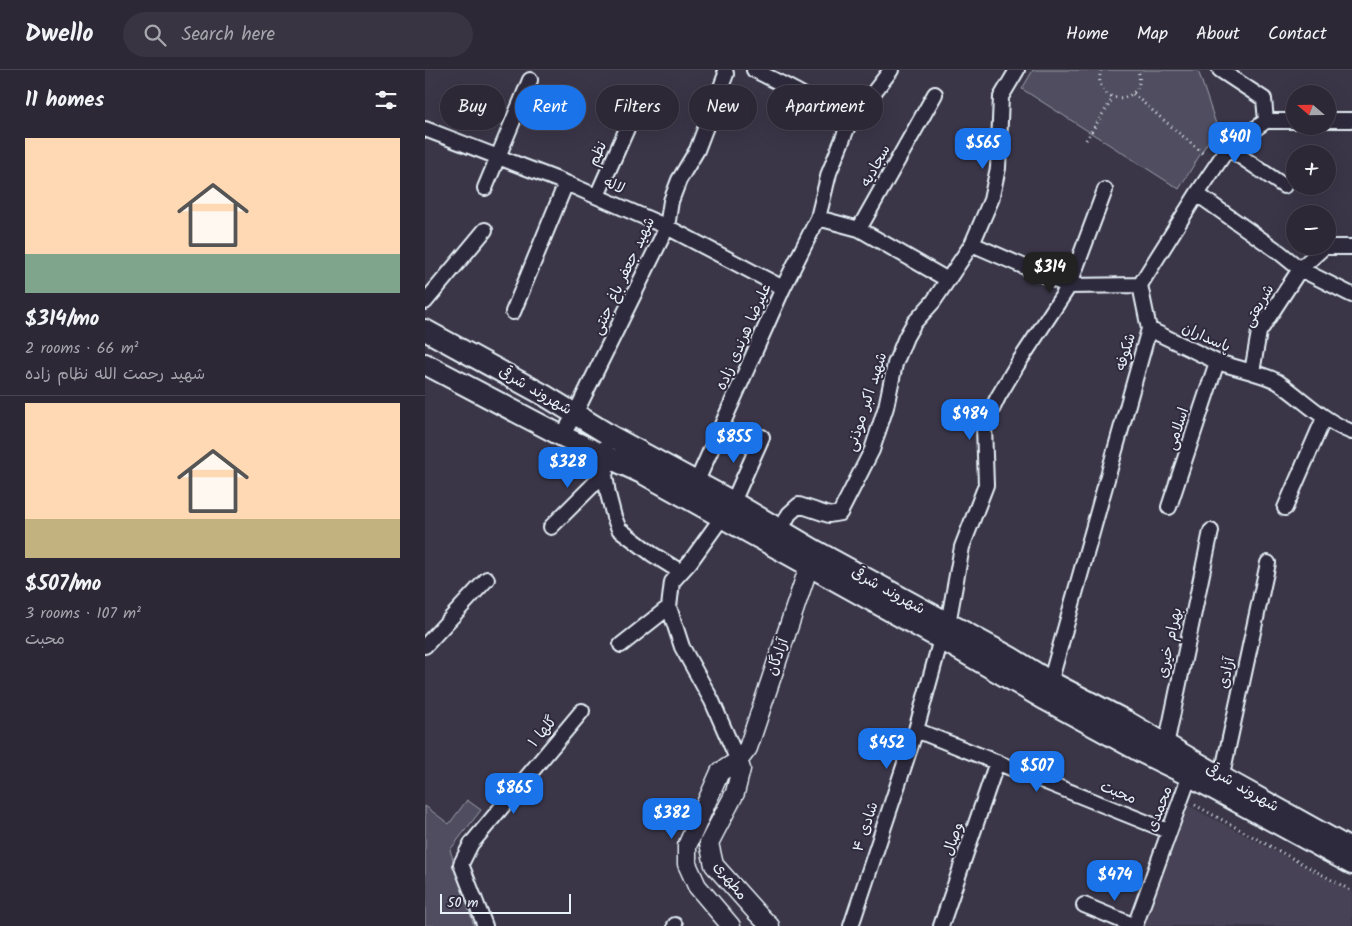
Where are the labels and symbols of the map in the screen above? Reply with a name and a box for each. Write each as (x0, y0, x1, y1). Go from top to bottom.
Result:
north arrow (1286, 85, 1336, 135)
pin: $401 (1205, 122, 1265, 164)
pin: $565 (953, 128, 1013, 170)
street label: نظم (582, 137, 614, 171)
street label: سجادیه (855, 140, 897, 192)
street label: لاله (599, 171, 629, 201)
street label: شهید جعفر باغ جنتی (586, 213, 662, 339)
pin: $314 (1020, 252, 1080, 294)
street label: علیرضا هرندی زاده (710, 280, 778, 394)
street label: شریعتی (1237, 280, 1281, 332)
street label: پاسداران (1178, 317, 1234, 359)
street label: شکوفه (1109, 330, 1143, 374)
street label: شهید اکبر موذنی (840, 349, 894, 455)
street label: شهروند شرقی (494, 360, 576, 422)
pin: $984 (940, 398, 1000, 441)
street label: اسلامی (1160, 404, 1196, 454)
pin: $855 (704, 422, 764, 464)
pin: $328 (538, 446, 598, 489)
street label: شهروند شرقی (847, 561, 929, 621)
street label: بهرام خیری (1151, 606, 1189, 680)
street label: آزادگان (760, 634, 796, 679)
street label: آزادی (1212, 654, 1242, 691)
street label: گلها ۱ (522, 711, 564, 753)
pin: $452 (857, 728, 917, 770)
pin: $507 (1007, 750, 1067, 793)
street label: شهروند شرقی (1201, 757, 1283, 819)
pin: $865 (484, 772, 544, 815)
street label: محبت (1096, 775, 1140, 811)
street label: محمدی (1140, 782, 1180, 836)
pin: $382 (642, 798, 702, 840)
street label: شادی ۴ (847, 799, 885, 855)
street label: وصال (937, 819, 971, 859)
street label: مطهری (707, 856, 753, 906)
pin: $474 (1085, 860, 1145, 902)
scale bar (440, 891, 571, 914)

